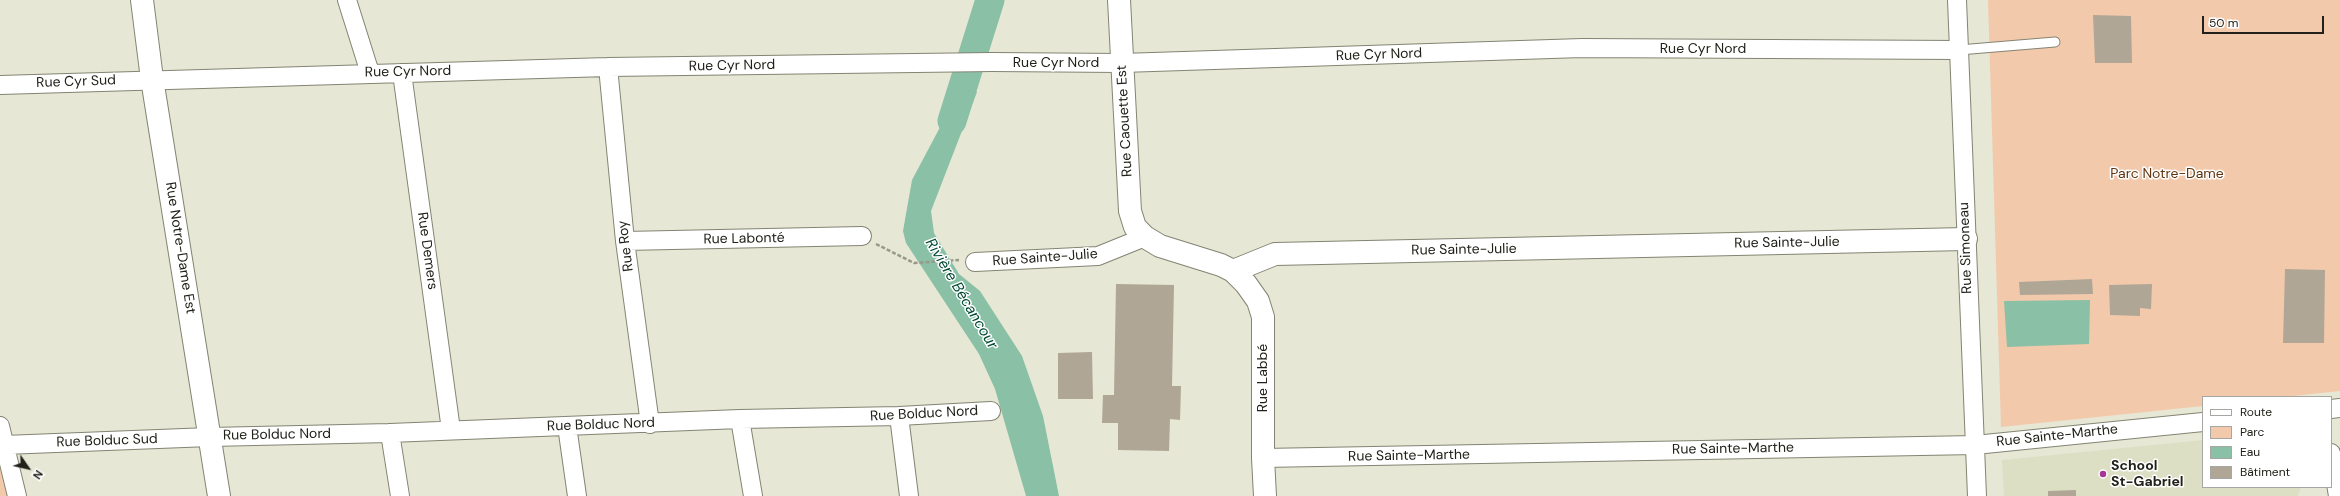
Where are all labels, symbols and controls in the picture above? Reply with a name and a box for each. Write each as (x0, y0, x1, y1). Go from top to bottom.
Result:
scale bar (2204, 8, 2326, 34)
text: 50 m (2209, 15, 2238, 31)
street label: Rue Cyr Nord (1660, 41, 1746, 57)
street label: Rue Cyr Nord (1336, 45, 1422, 65)
street label: Rue Cyr Nord (1013, 55, 1099, 71)
street label: Rue Cyr Nord (689, 57, 775, 75)
street label: Rue Cyr Nord (365, 63, 451, 81)
street label: Rue Caouette Est (1114, 64, 1136, 178)
street label: Rue Cyr Sud (36, 72, 116, 92)
park label: Parc Notre-Dame (2110, 166, 2224, 182)
street label: Rue Notre-Dame Est (161, 181, 199, 315)
street label: Rue Simoneau (1956, 202, 1976, 294)
street label: Rue Demers (413, 211, 441, 291)
street label: Rue Roy (615, 219, 637, 273)
street label: Rue Labonté (703, 230, 785, 248)
street label: Rue Sainte-Julie (1734, 234, 1840, 252)
water label: Rivière Bécancour (921, 235, 1001, 353)
street label: Rue Sainte-Julie (1411, 241, 1517, 259)
street label: Rue Sainte-Julie (992, 246, 1098, 270)
street label: Rue Labbé (1255, 344, 1271, 412)
legend (2202, 396, 2332, 488)
street label: Rue Bolduc Nord (870, 403, 978, 425)
text: Route (2240, 404, 2272, 420)
street label: Rue Bolduc Nord (547, 415, 655, 435)
street label: Rue Sainte-Marthe (1995, 421, 2119, 451)
text: Parc (2240, 424, 2264, 440)
street label: Rue Bolduc Nord (223, 426, 331, 444)
street label: Rue Bolduc Sud (56, 431, 158, 451)
street label: Rue Sainte-Marthe (1672, 440, 1794, 458)
text: Eau (2240, 444, 2260, 460)
street label: Rue Sainte-Marthe (1348, 447, 1470, 465)
north arrow (8, 448, 48, 488)
place label: School St-Gabriel (2111, 458, 2184, 490)
text: Bâtiment (2240, 464, 2290, 480)
text: N (30, 467, 46, 482)
marker: School St-Gabriel (2098, 469, 2108, 479)

